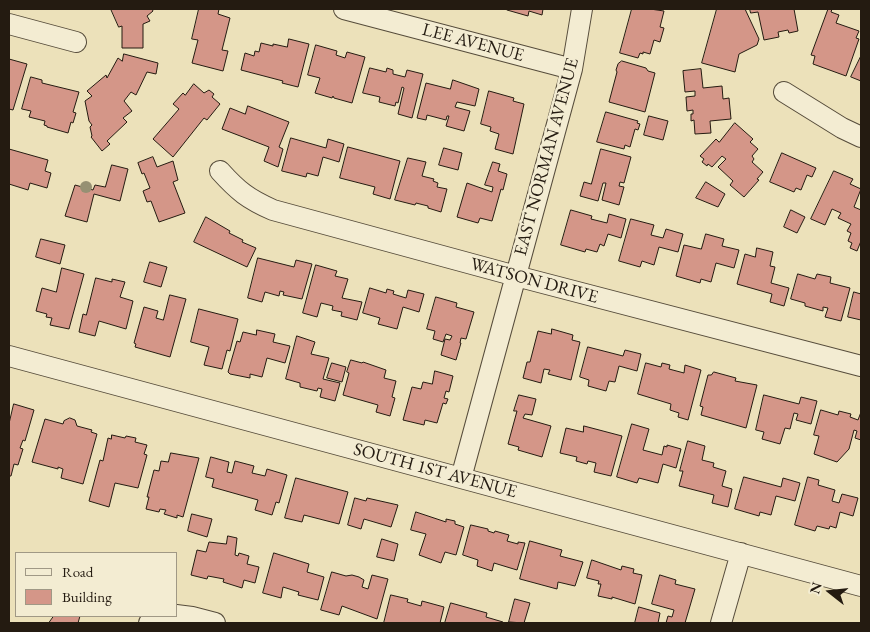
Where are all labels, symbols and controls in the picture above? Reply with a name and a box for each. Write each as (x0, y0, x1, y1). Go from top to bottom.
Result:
street label: LEE AVENUE (420, 19, 526, 67)
street label: EAST NORMAN AVENUE (510, 56, 584, 258)
street label: WATSON DRIVE (468, 254, 600, 308)
street label: SOUTH 1ST AVENUE (351, 439, 519, 503)
legend (15, 552, 178, 617)
text: Road (62, 562, 93, 581)
north arrow (805, 567, 855, 617)
text: N (805, 580, 826, 596)
text: Building (62, 587, 112, 606)

